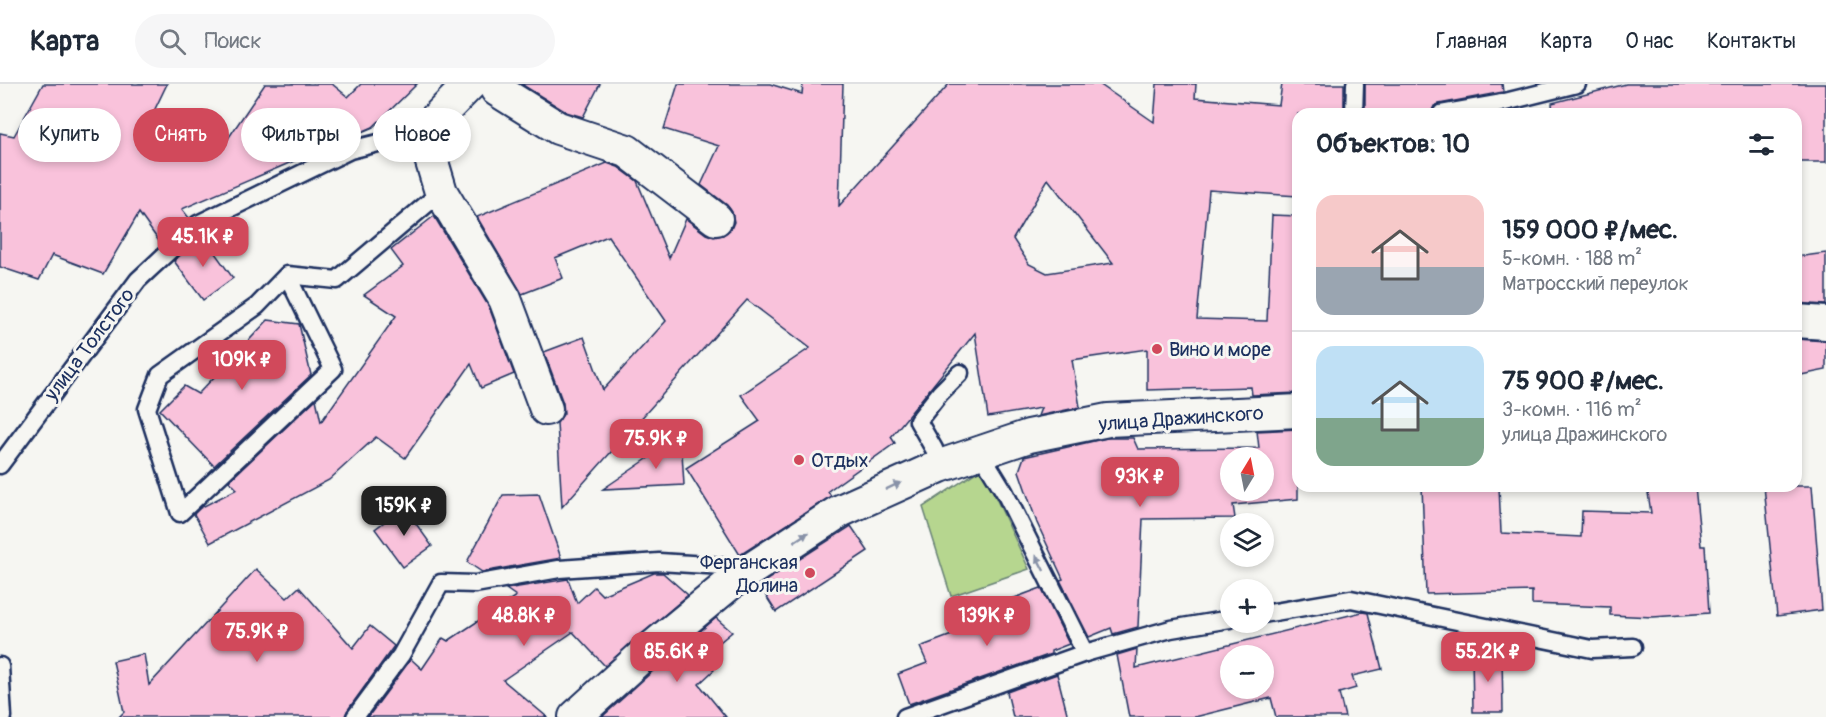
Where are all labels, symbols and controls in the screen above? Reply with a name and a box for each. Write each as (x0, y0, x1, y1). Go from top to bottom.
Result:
search box (135, 14, 555, 68)
text: Карта (30, 24, 99, 59)
icon: search (156, 25, 189, 58)
text: Поиск (204, 27, 262, 55)
text: Главная (1436, 28, 1507, 55)
text: Карта (1540, 28, 1592, 55)
text: О нас (1625, 28, 1674, 55)
text: Контакты (1707, 28, 1796, 55)
chip: Купить (18, 108, 121, 162)
chip: Снять (133, 108, 229, 162)
chip: Фильтры (241, 108, 361, 162)
chip: Новое (373, 108, 471, 162)
text: Объектов: 10 (1316, 128, 1470, 160)
icon: filters (1745, 128, 1778, 161)
text: 159 000 ₽/мес. (1502, 214, 1678, 246)
pin: 45.1K ₽ (148, 217, 258, 268)
icon: home (1364, 219, 1436, 291)
text: 45.1K ₽ (171, 224, 235, 249)
text: 5-комн. · 188 m² (1502, 246, 1642, 271)
text: Матросский переулок (1502, 271, 1689, 296)
street label: улица Толстого (38, 283, 140, 406)
place label: Вино и море (1169, 337, 1271, 362)
pin: 109K ₽ (193, 340, 291, 391)
marker: Вино и море (1150, 342, 1164, 356)
text: 109K ₽ (212, 347, 272, 372)
text: 75 900 ₽/мес. (1502, 365, 1664, 397)
icon: home (1364, 370, 1436, 442)
text: 3-комн. · 116 m² (1502, 397, 1642, 422)
street label: улица Дражинского (1097, 400, 1265, 437)
pin: 75.9K ₽ (601, 419, 711, 470)
text: улица Дражинского (1502, 422, 1667, 447)
text: 75.9K ₽ (624, 426, 688, 451)
north arrow (1220, 447, 1274, 501)
map controls (1220, 447, 1274, 699)
place label: Отдых (811, 448, 869, 473)
marker: Отдых (792, 453, 806, 467)
pin: 93K ₽ (1098, 457, 1182, 508)
text: 93K ₽ (1115, 464, 1165, 489)
one-way arrow (884, 482, 901, 491)
pin: 159K ₽ (355, 486, 453, 537)
text: 159K ₽ (375, 493, 433, 518)
button: layers (1220, 513, 1274, 567)
one-way arrow (792, 531, 808, 543)
place label: Ферганская Долина (700, 550, 798, 598)
one-way arrow (1035, 555, 1044, 572)
marker: Ферганская Долина (803, 566, 817, 580)
button: + (1220, 579, 1274, 633)
pin: 48.8K ₽ (469, 596, 579, 647)
pin: 139K ₽ (938, 596, 1036, 647)
text: 48.8K ₽ (492, 603, 556, 628)
text: 139K ₽ (958, 603, 1016, 628)
pin: 75.9K ₽ (202, 612, 312, 663)
text: 75.9K ₽ (225, 619, 289, 644)
pin: 85.6K ₽ (622, 632, 732, 683)
pin: 55.2K ₽ (1433, 632, 1543, 683)
text: 85.6K ₽ (644, 639, 710, 664)
text: 55.2K ₽ (1455, 639, 1521, 664)
button: − (1220, 645, 1274, 699)

